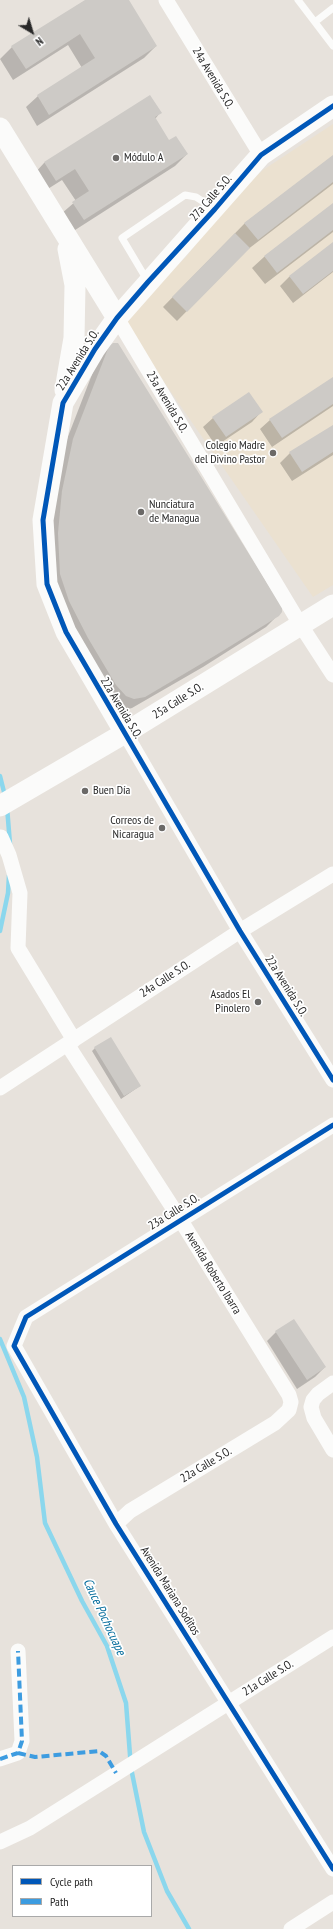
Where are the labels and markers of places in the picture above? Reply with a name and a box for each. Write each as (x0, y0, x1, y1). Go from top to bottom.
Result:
place label: Módulo A (124, 151, 163, 165)
marker: Módulo A (111, 153, 121, 163)
place label: Colegio Madre del Divino Pastor (195, 439, 265, 467)
marker: Colegio Madre del Divino Pastor (268, 448, 278, 458)
place label: Nunciatura de Managua (149, 498, 199, 526)
marker: Nunciatura de Managua (136, 507, 146, 517)
place label: Buen Día (93, 784, 130, 798)
marker: Buen Día (80, 786, 90, 796)
place label: Correos de Nicaragua (110, 814, 154, 842)
marker: Correos de Nicaragua (157, 823, 167, 833)
place label: Asados El Pinolero (211, 988, 250, 1016)
marker: Asados El Pinolero (253, 997, 263, 1007)

